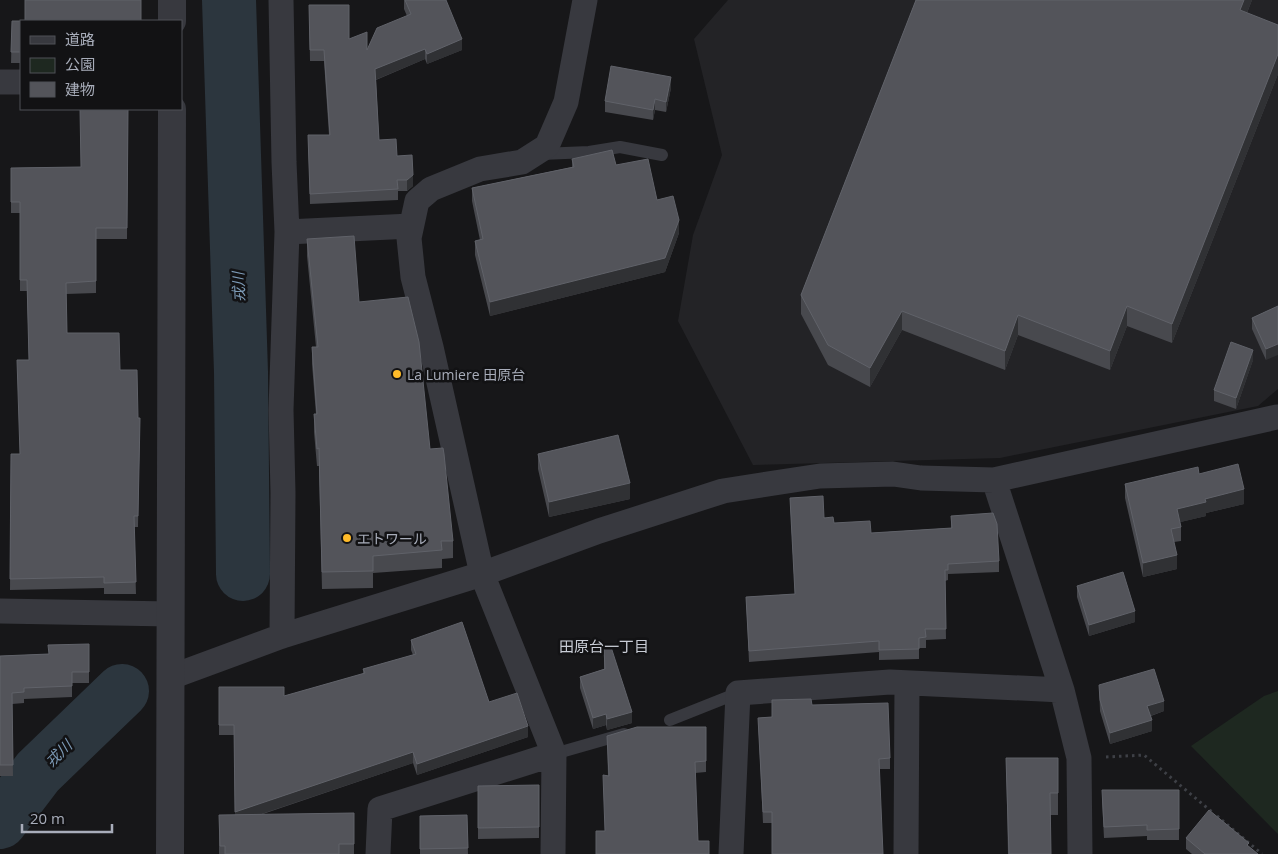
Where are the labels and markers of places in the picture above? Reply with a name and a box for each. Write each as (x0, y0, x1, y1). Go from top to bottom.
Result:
place label: La Lumiere 田原台 (407, 365, 525, 384)
marker: La Lumiere 田原台 (391, 368, 403, 380)
place label: エトワール (357, 529, 427, 548)
marker: エトワール (341, 532, 353, 544)

